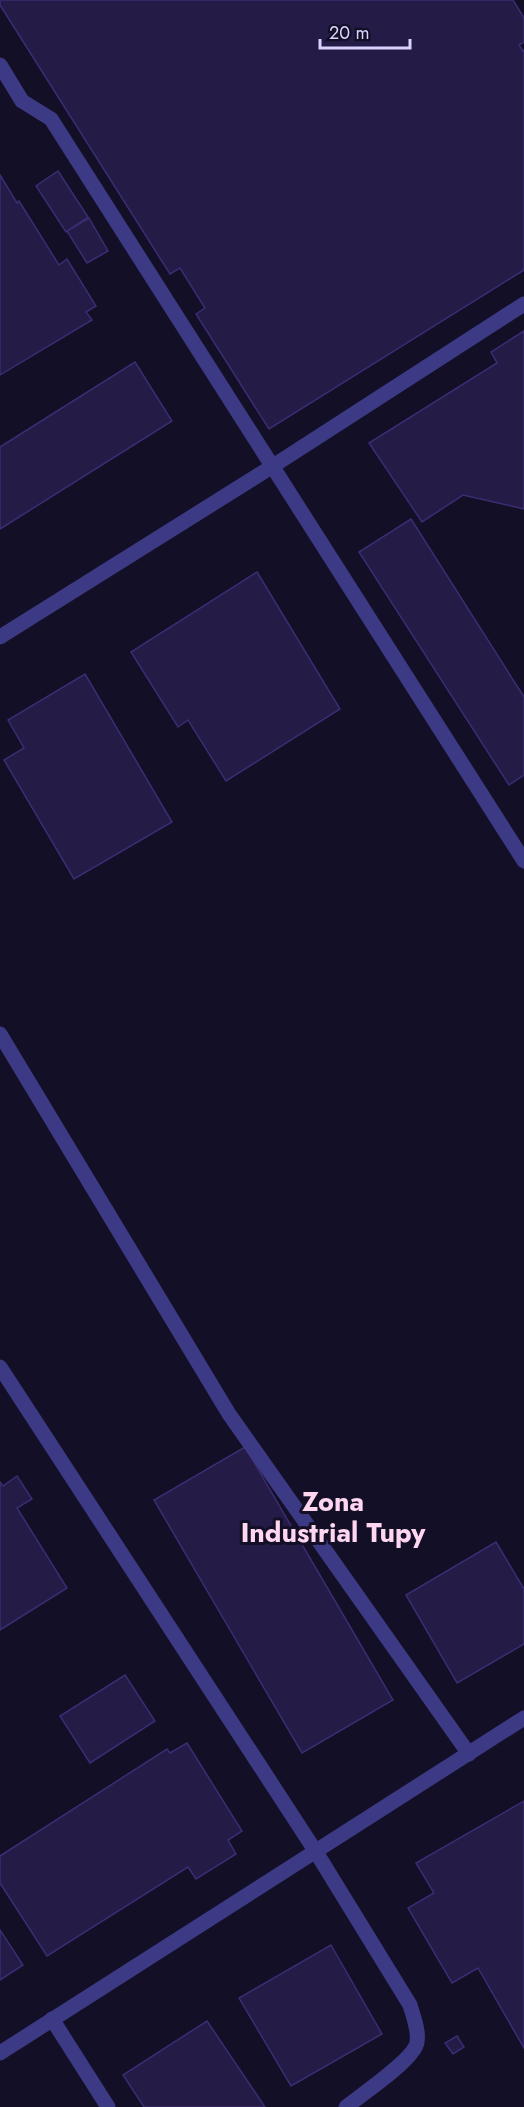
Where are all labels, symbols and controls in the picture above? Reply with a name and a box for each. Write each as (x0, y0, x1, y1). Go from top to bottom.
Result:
scale bar (320, 12, 410, 50)
text: 20 m (329, 20, 369, 46)
district label: Zona Industrial Tupy (241, 1482, 426, 1552)

